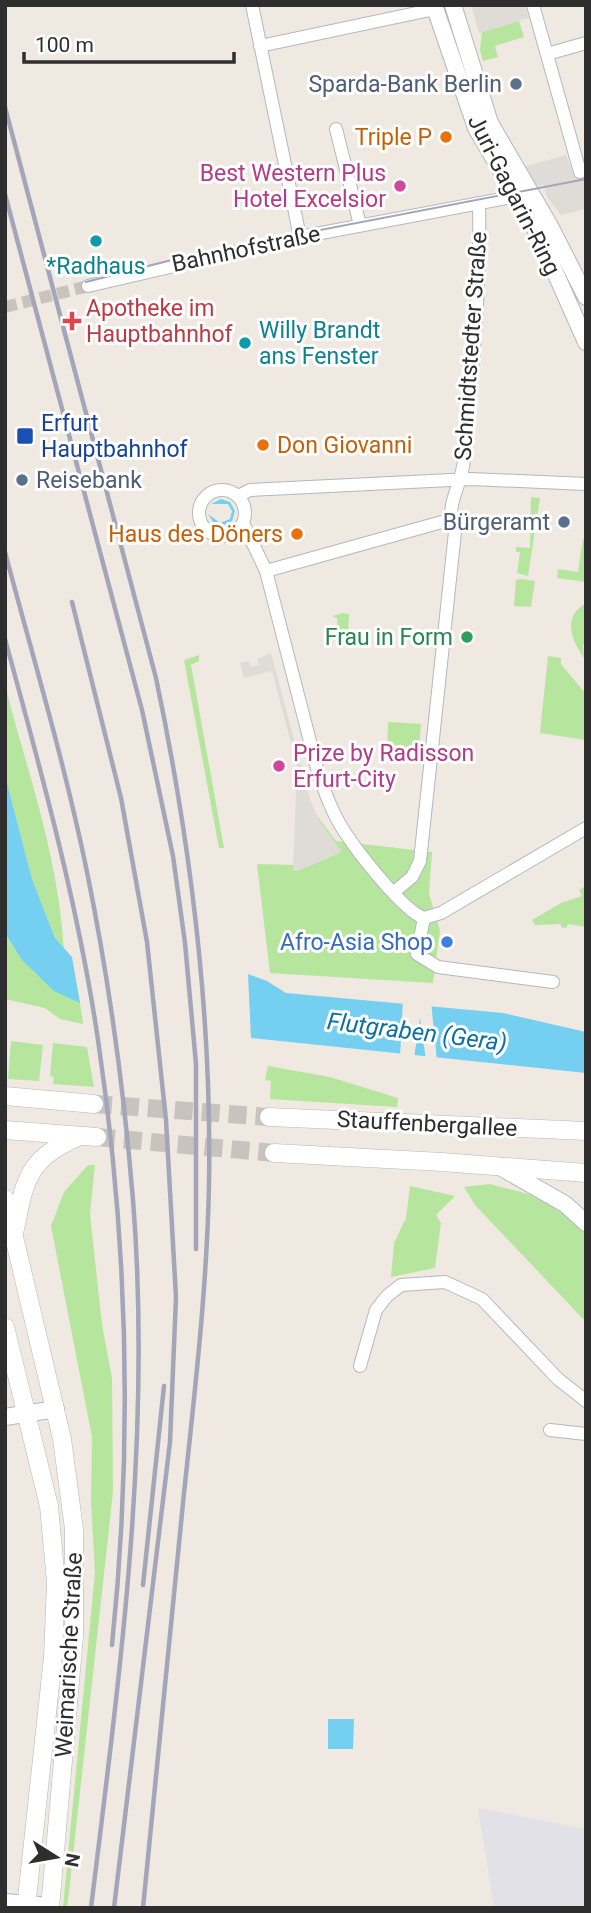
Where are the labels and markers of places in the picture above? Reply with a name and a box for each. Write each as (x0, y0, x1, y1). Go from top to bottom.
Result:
place label: Sparda-Bank Berlin (308, 71, 502, 98)
marker: Sparda-Bank Berlin (508, 76, 524, 92)
place label: Triple P (355, 124, 432, 151)
marker: Triple P (438, 129, 454, 145)
place label: Best Western Plus Hotel Excelsior (200, 160, 386, 213)
marker: Best Western Plus Hotel Excelsior (392, 178, 408, 194)
marker: *Radhaus (88, 233, 104, 249)
place label: *Radhaus (46, 253, 146, 280)
place label: Apotheke im Hauptbahnhof (86, 295, 234, 348)
marker: Apotheke im Hauptbahnhof (64, 313, 80, 329)
place label: Willy Brandt ans Fenster (259, 317, 380, 370)
marker: Willy Brandt ans Fenster (237, 335, 253, 351)
place label: Erfurt Hauptbahnhof (41, 410, 189, 463)
marker: Erfurt Hauptbahnhof (15, 426, 35, 446)
place label: Don Giovanni (277, 432, 412, 459)
marker: Don Giovanni (255, 437, 271, 453)
place label: Reisebank (36, 467, 142, 494)
marker: Reisebank (14, 472, 30, 488)
place label: Bürgeramt (443, 509, 550, 536)
marker: Bürgeramt (556, 514, 572, 530)
place label: Haus des Döners (108, 521, 283, 548)
marker: Haus des Döners (289, 526, 305, 542)
place label: Frau in Form (325, 624, 453, 651)
marker: Frau in Form (459, 629, 475, 645)
place label: Prize by Radisson Erfurt-City (293, 740, 474, 793)
marker: Prize by Radisson Erfurt-City (271, 758, 287, 774)
place label: Afro-Asia Shop (280, 929, 433, 956)
marker: Afro-Asia Shop (439, 934, 455, 950)

